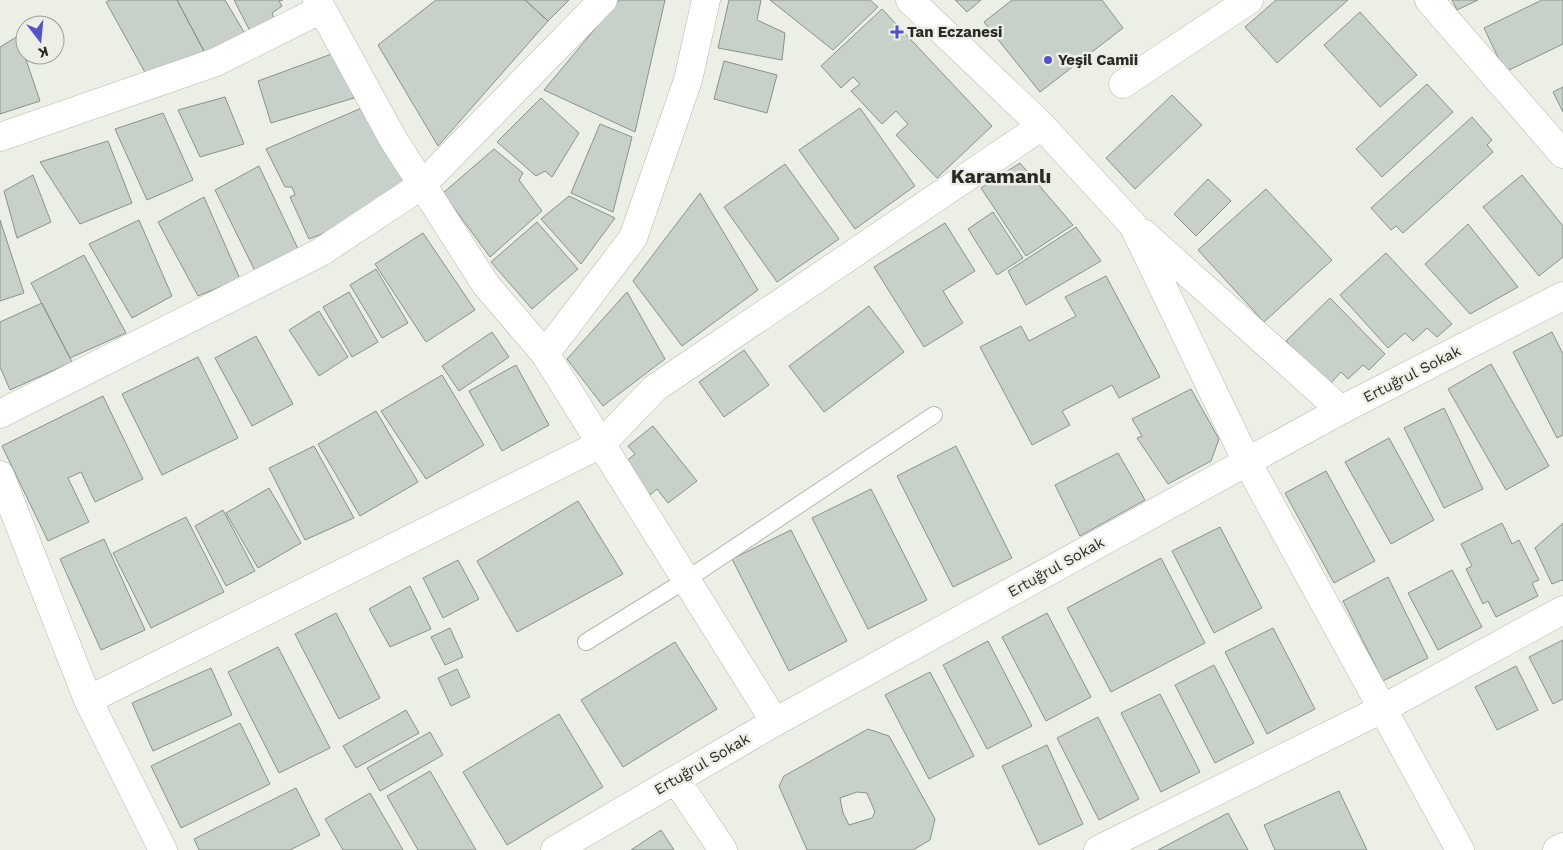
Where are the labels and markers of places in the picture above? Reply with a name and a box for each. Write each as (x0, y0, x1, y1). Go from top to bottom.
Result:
place label: Tan Eczanesi (907, 23, 1002, 41)
marker: Tan Eczanesi (891, 26, 903, 38)
place label: Yeşil Camii (1058, 51, 1138, 69)
marker: Yeşil Camii (1042, 54, 1054, 66)

